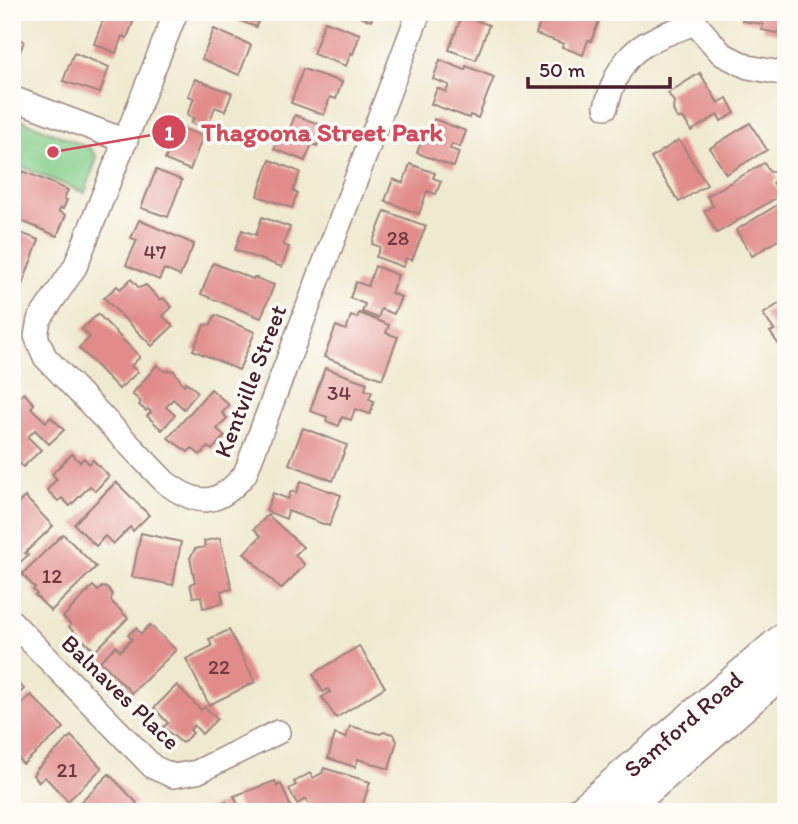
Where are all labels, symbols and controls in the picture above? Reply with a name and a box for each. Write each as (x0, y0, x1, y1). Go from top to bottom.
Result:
scale bar (528, 46, 670, 90)
text: 50 m (539, 57, 586, 82)
callout: Thagoona Street Park (152, 109, 457, 156)
text: Thagoona Street Park (200, 116, 444, 148)
text: 1 (164, 120, 174, 145)
house number: 28 (387, 225, 409, 250)
house number: 47 (143, 239, 167, 264)
street label: Kentville Street (208, 301, 292, 461)
house number: 34 (327, 380, 351, 405)
house number: 12 (42, 563, 62, 588)
street label: Balnaves Place (56, 628, 186, 756)
house number: 22 (208, 654, 230, 679)
street label: Samford Road (618, 665, 748, 783)
house number: 21 (57, 757, 78, 782)

